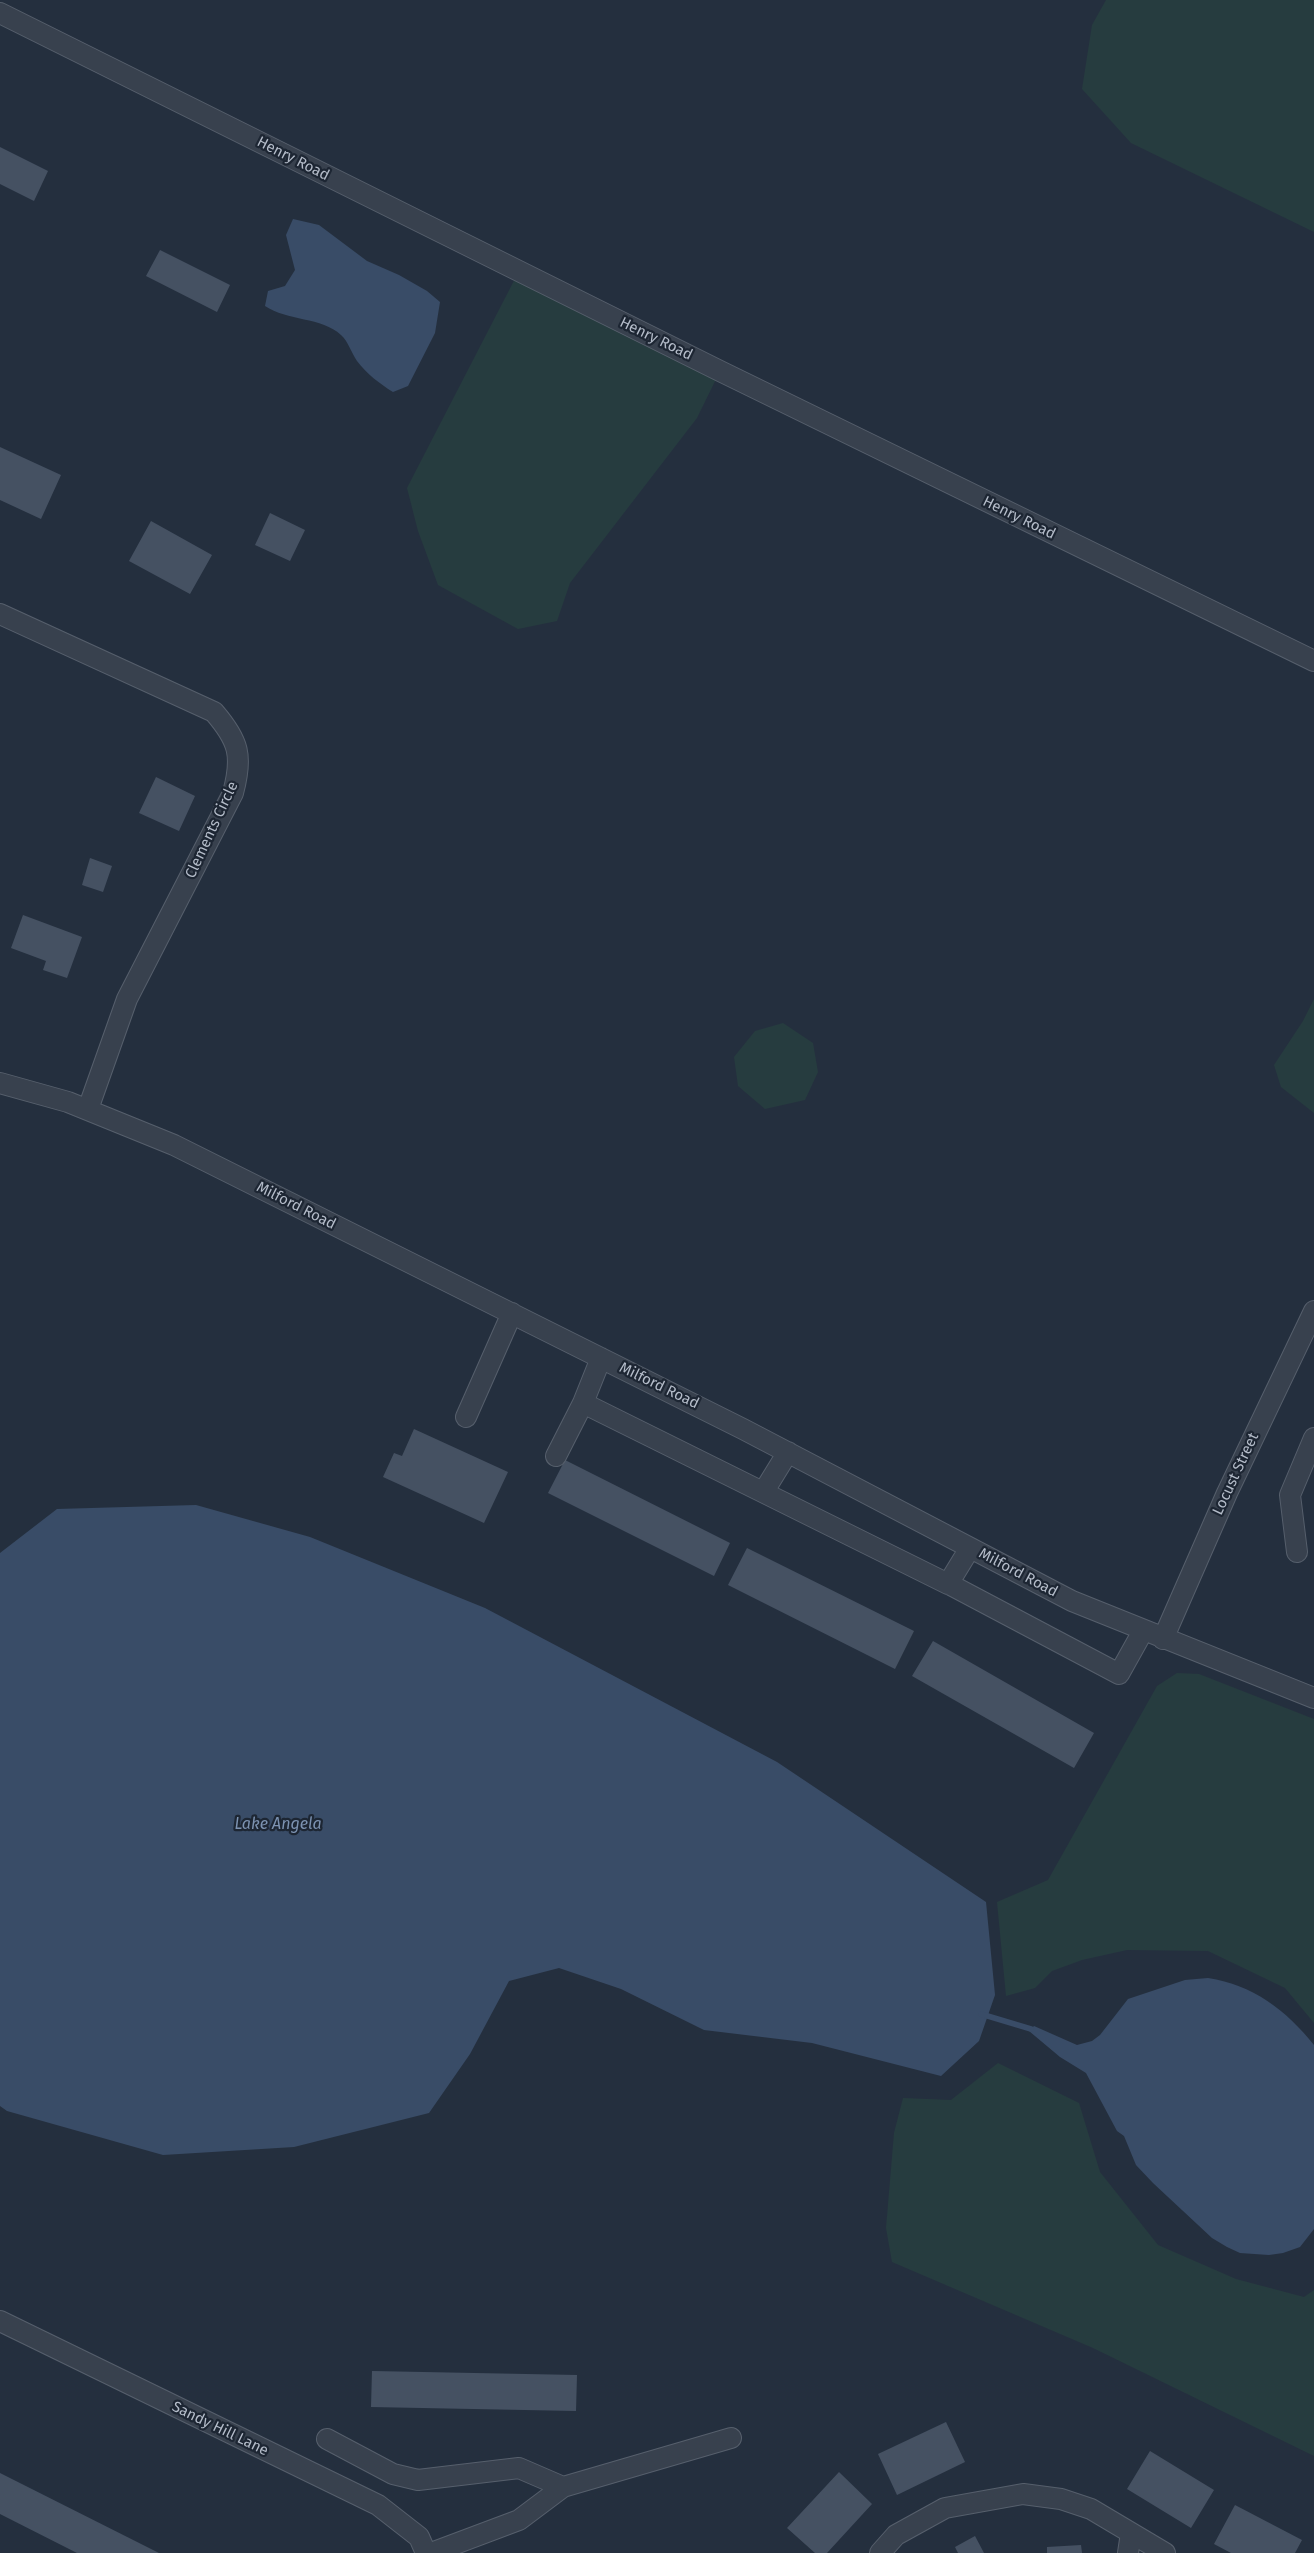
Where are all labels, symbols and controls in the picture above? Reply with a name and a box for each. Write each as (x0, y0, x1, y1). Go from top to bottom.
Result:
street label: Henry Road (254, 133, 332, 185)
street label: Henry Road (617, 314, 695, 364)
street label: Henry Road (980, 493, 1058, 543)
street label: Clements Circle (182, 779, 242, 881)
street label: Milford Road (253, 1178, 339, 1234)
street label: Milford Road (616, 1359, 702, 1413)
street label: Locust Street (1209, 1430, 1263, 1518)
street label: Milford Road (975, 1545, 1061, 1601)
water label: Lake Angela (234, 1815, 322, 1835)
street label: Sandy Hill Lane (169, 2398, 271, 2460)

